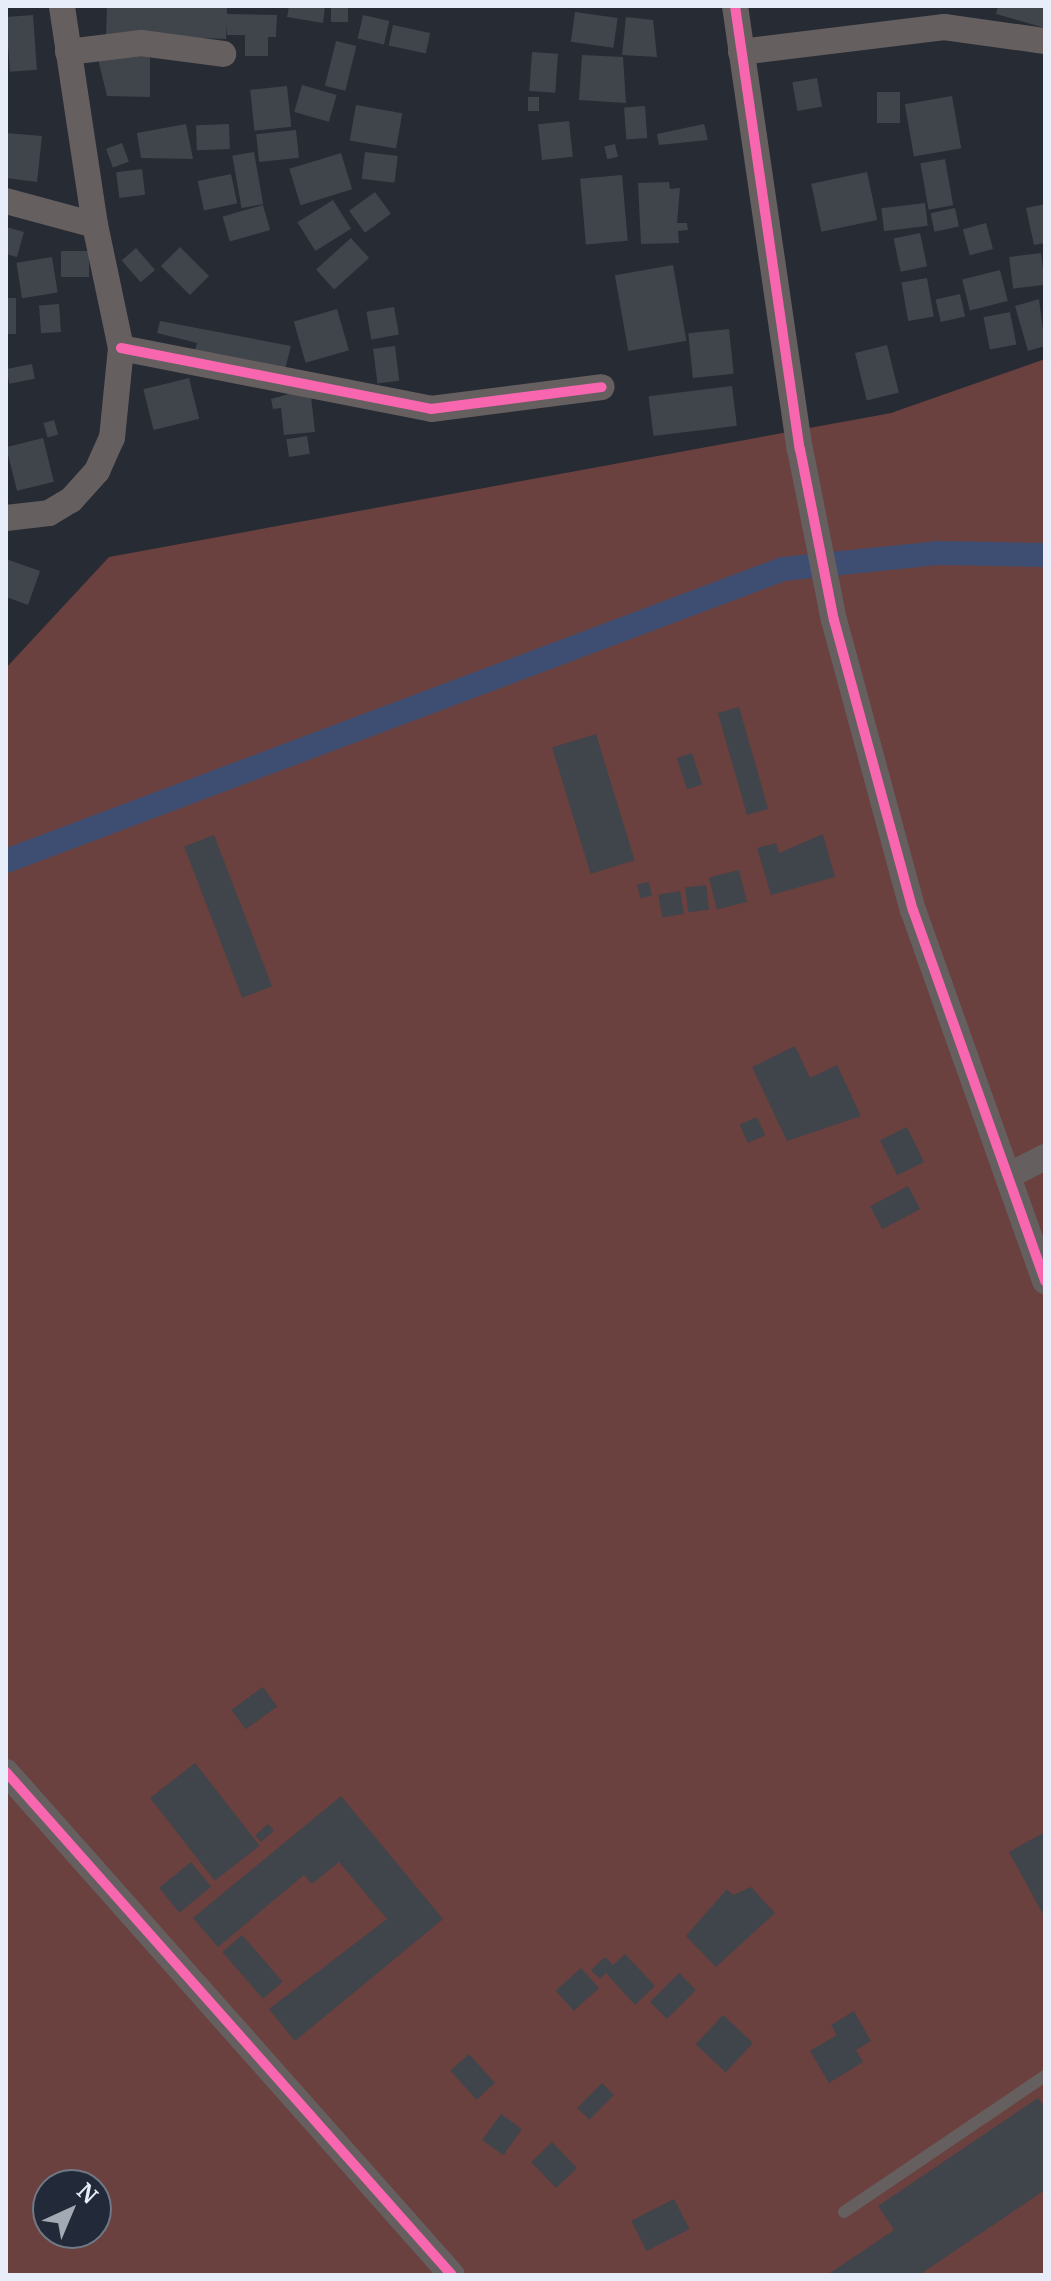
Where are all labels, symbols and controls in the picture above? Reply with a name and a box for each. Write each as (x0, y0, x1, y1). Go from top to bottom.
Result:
north arrow (32, 2169, 112, 2249)
text: N (71, 2177, 103, 2209)

